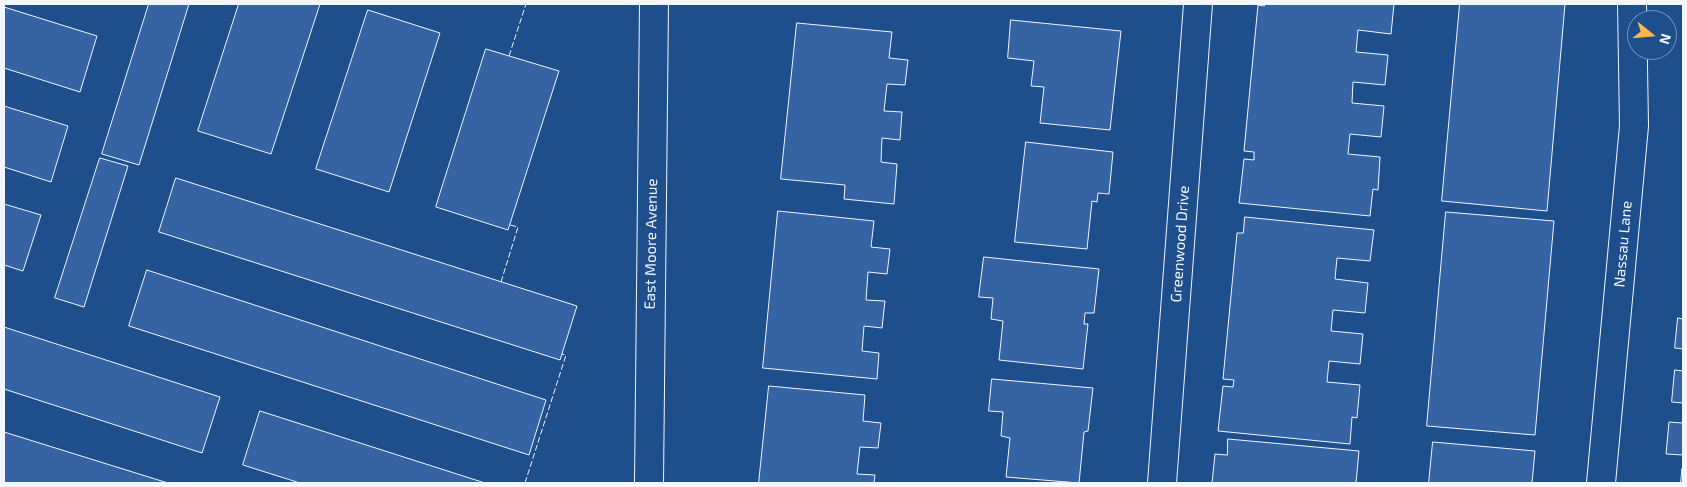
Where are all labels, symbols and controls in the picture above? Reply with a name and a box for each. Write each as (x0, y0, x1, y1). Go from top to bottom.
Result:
north arrow (1627, 10, 1677, 60)
text: N (1656, 32, 1675, 47)
street label: East Moore Avenue (641, 178, 661, 310)
street label: Greenwood Drive (1167, 185, 1193, 303)
street label: Nassau Lane (1610, 200, 1636, 288)

